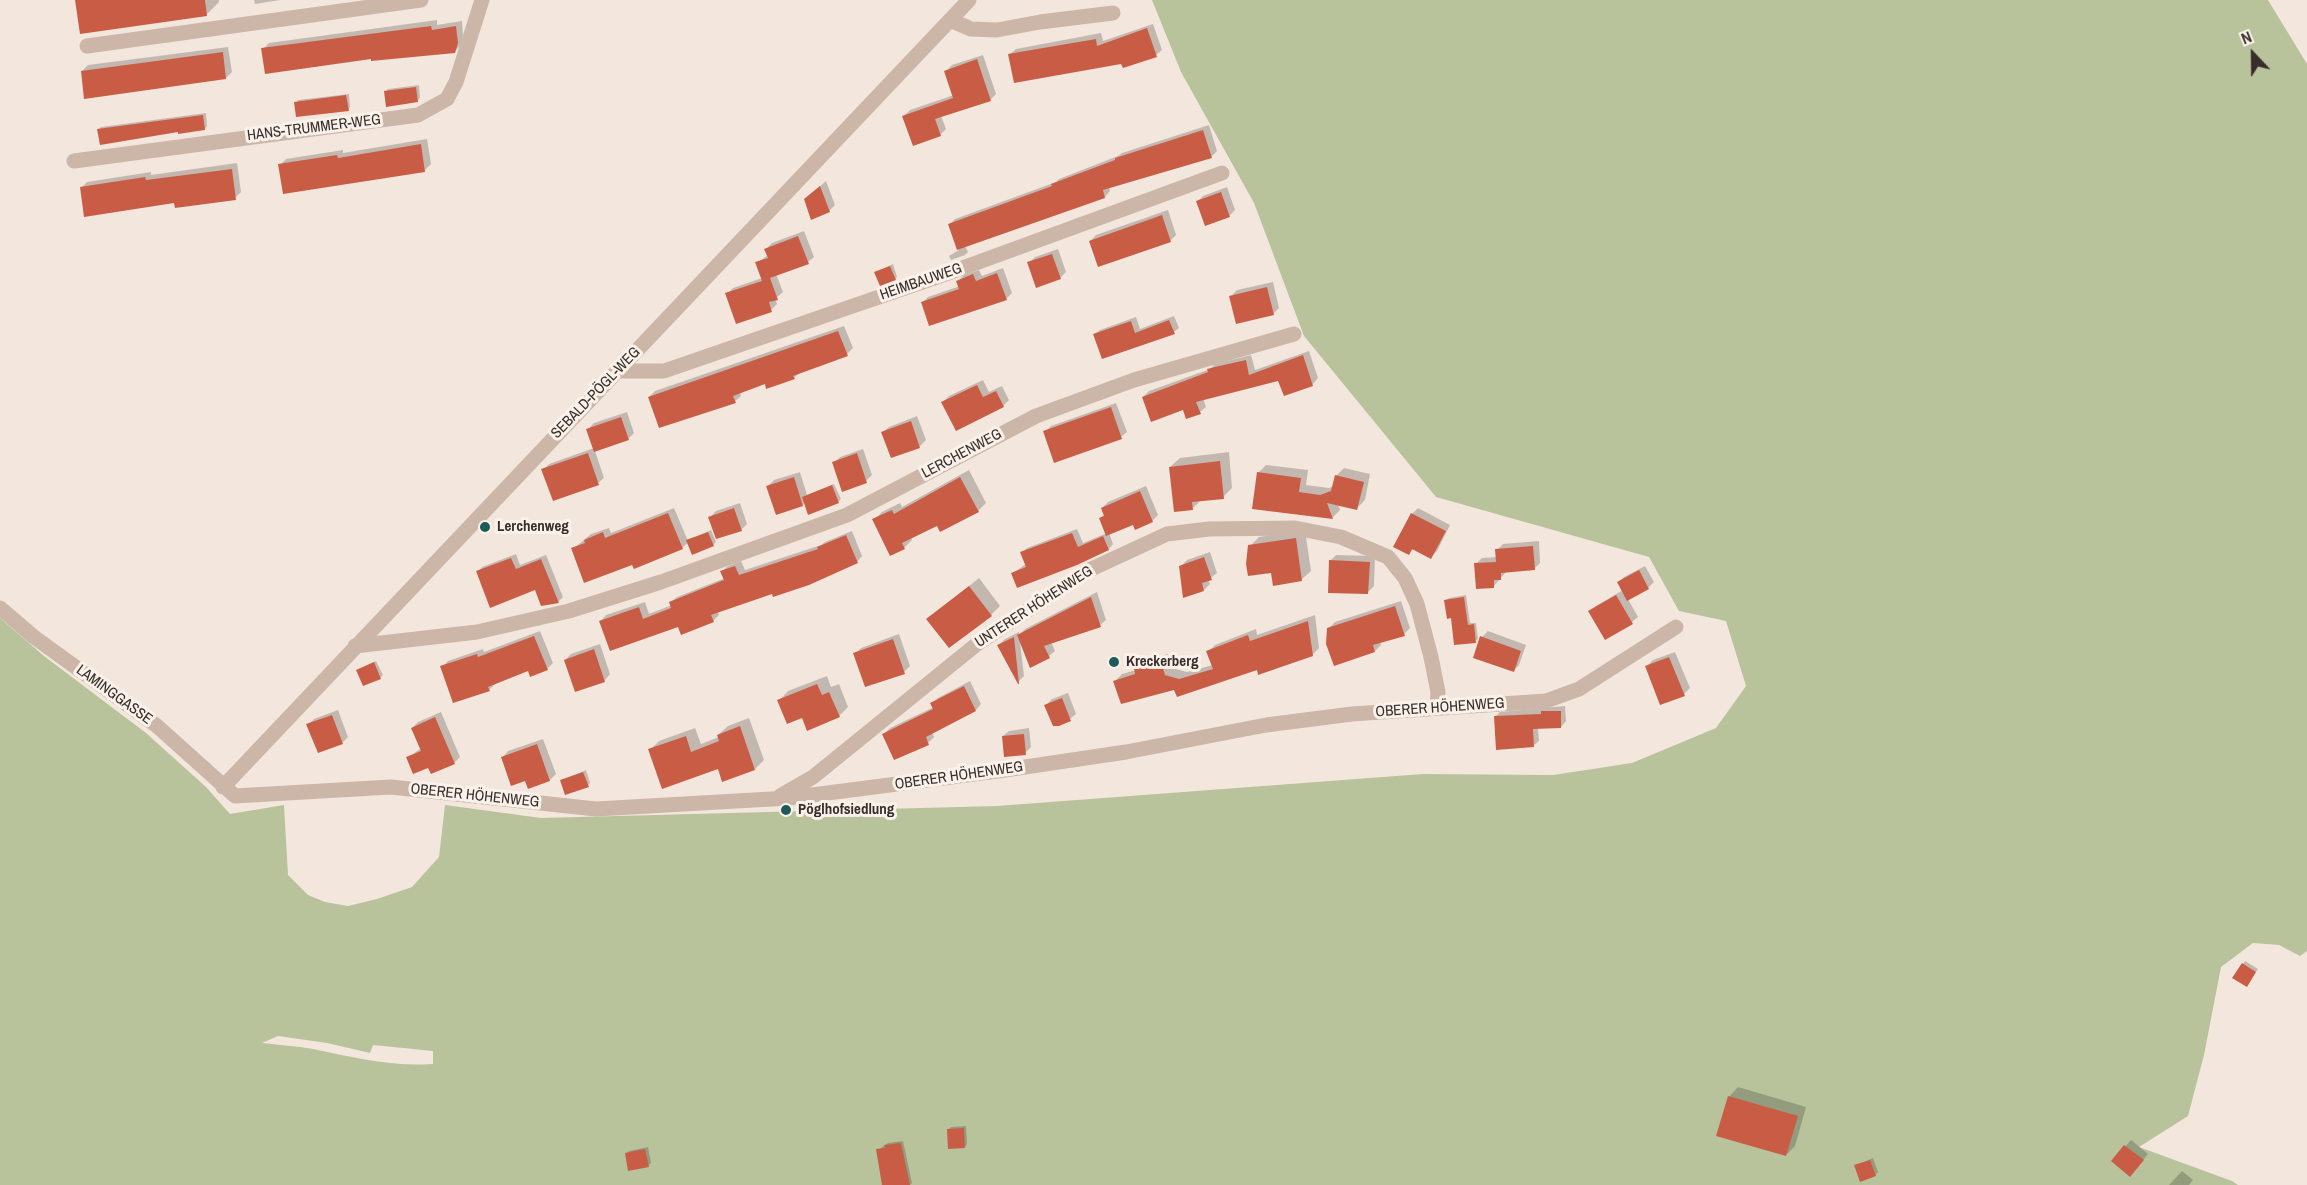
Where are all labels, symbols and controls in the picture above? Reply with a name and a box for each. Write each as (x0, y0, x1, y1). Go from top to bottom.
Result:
north arrow (2223, 24, 2283, 84)
text: N (2238, 25, 2255, 49)
street label: HANS-TRUMMER-WEG (246, 111, 382, 145)
street label: HEIMBAUWEG (878, 260, 964, 304)
street label: SEBALD-PÖGL-WEG (548, 343, 644, 443)
street label: LERCHENWEG (919, 425, 1005, 483)
place label: Lerchenweg (497, 518, 569, 536)
marker: Lerchenweg (478, 520, 492, 534)
street label: UNTERER HÖHENWEG (972, 562, 1096, 652)
place label: Kreckerberg (1126, 653, 1198, 671)
marker: Kreckerberg (1107, 655, 1121, 669)
street label: LAMINGGASSE (72, 661, 156, 729)
street label: OBERER HÖHENWEG (1375, 695, 1505, 721)
street label: OBERER HÖHENWEG (894, 758, 1024, 794)
street label: OBERER HÖHENWEG (410, 780, 540, 812)
place label: Pöglhofsiedlung (798, 801, 894, 819)
marker: Pöglhofsiedlung (779, 803, 793, 817)

